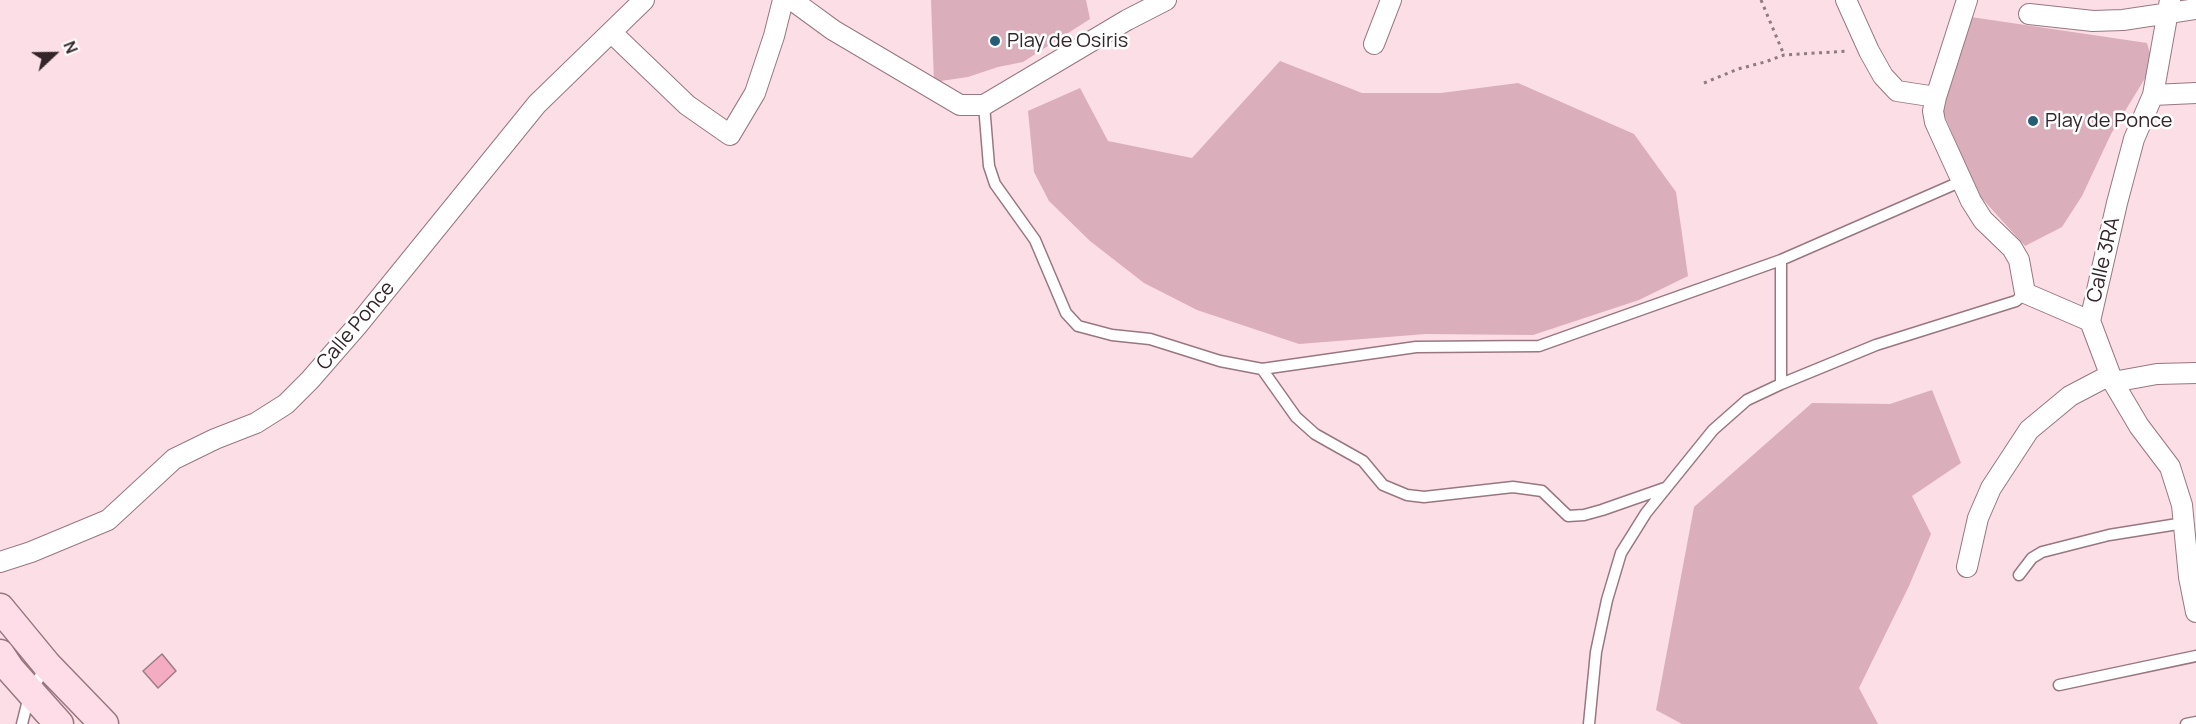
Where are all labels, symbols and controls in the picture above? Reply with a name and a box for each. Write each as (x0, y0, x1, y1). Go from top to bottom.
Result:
north arrow (24, 24, 84, 84)
place label: Play de Osiris (1007, 29, 1128, 53)
marker: Play de Osiris (988, 34, 1002, 48)
text: N (58, 38, 83, 57)
place label: Play de Ponce (2045, 109, 2172, 133)
marker: Play de Ponce (2026, 114, 2040, 128)
street label: Calle 3RA (2083, 215, 2125, 305)
street label: Calle Ponce (312, 277, 400, 375)

